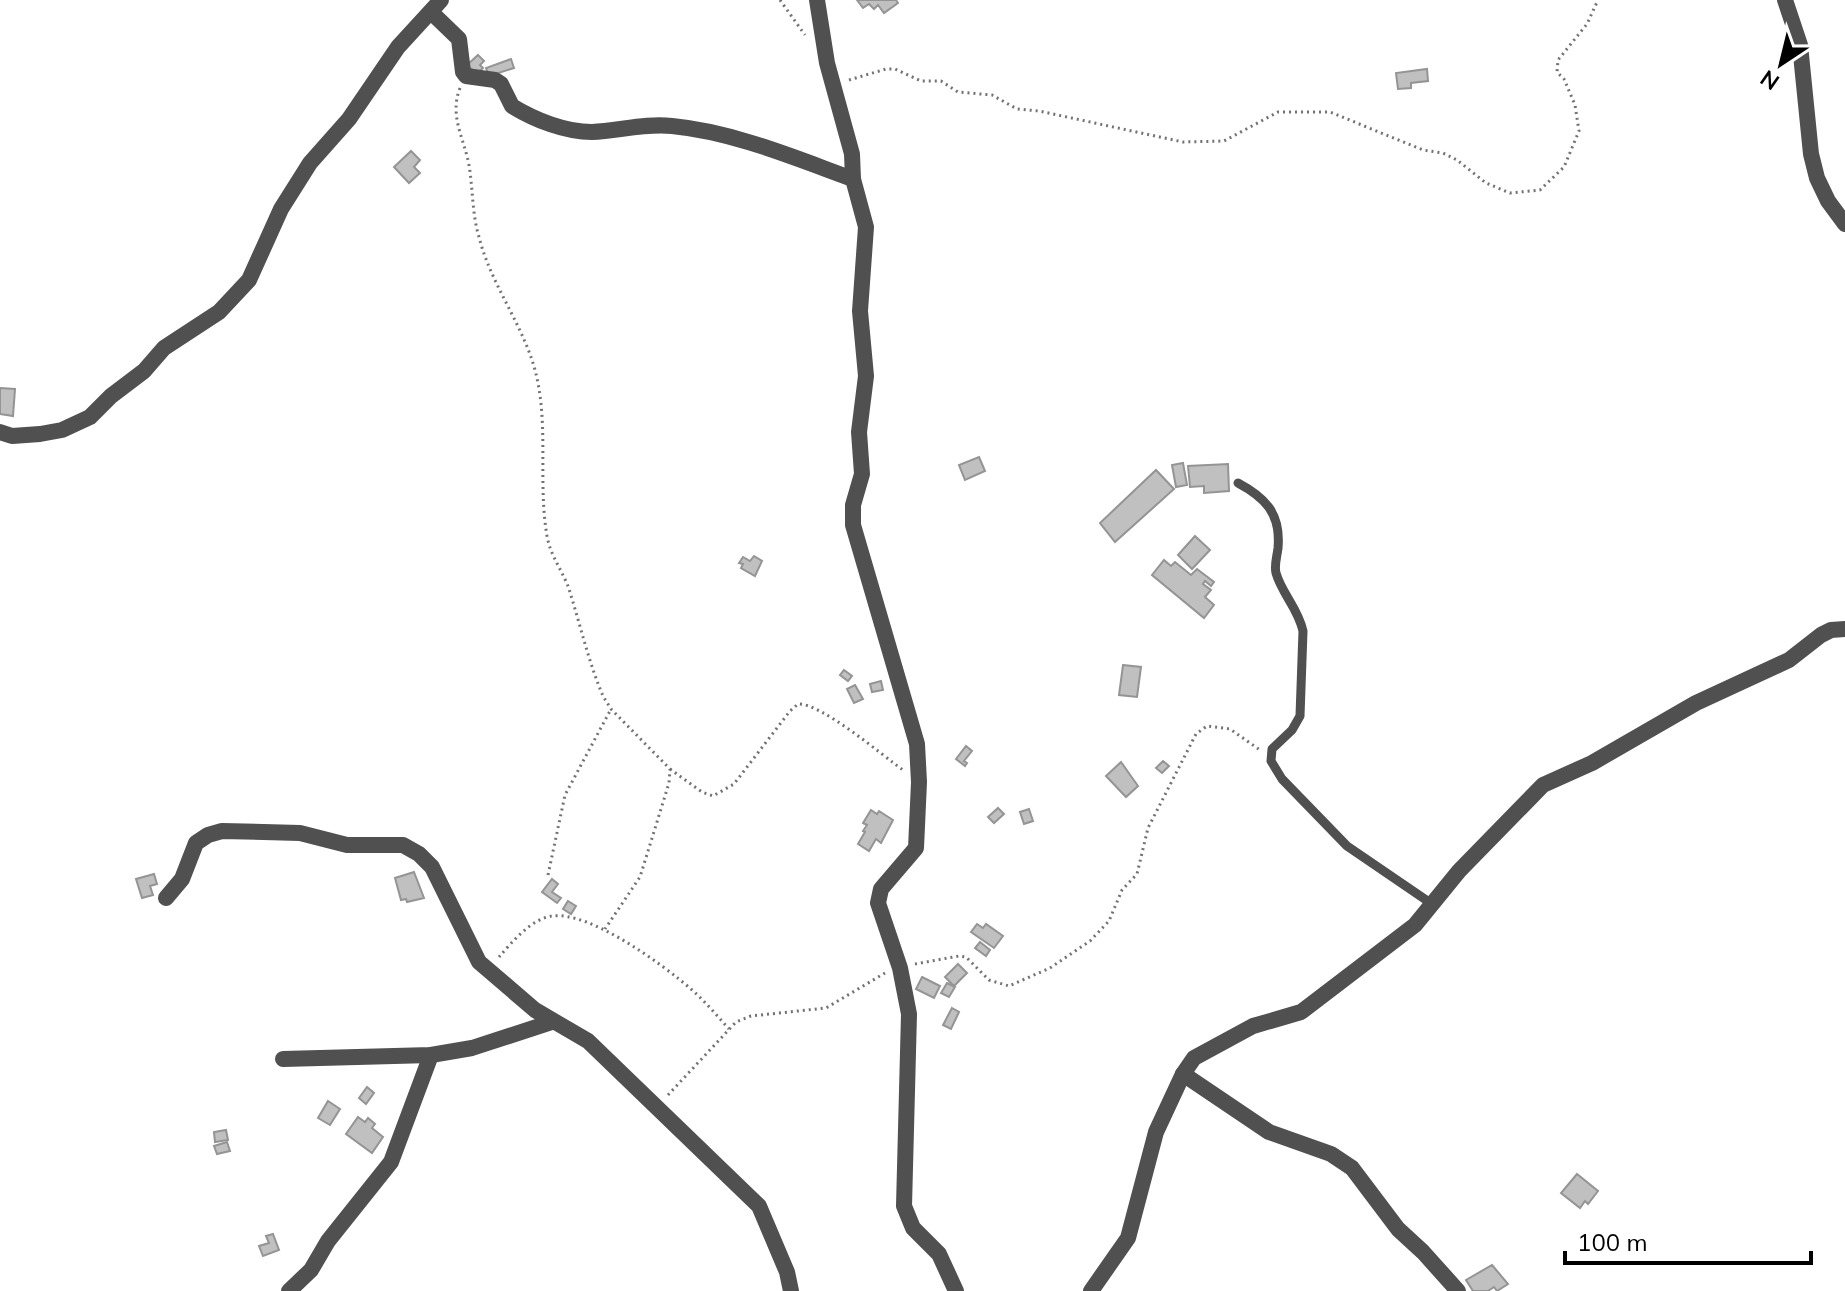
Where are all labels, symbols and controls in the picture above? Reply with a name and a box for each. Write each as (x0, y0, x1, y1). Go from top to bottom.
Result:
north arrow (1741, 24, 1821, 104)
text: N (1755, 64, 1784, 97)
scale bar (1565, 1215, 1811, 1265)
text: 100 m (1577, 1227, 1648, 1257)

